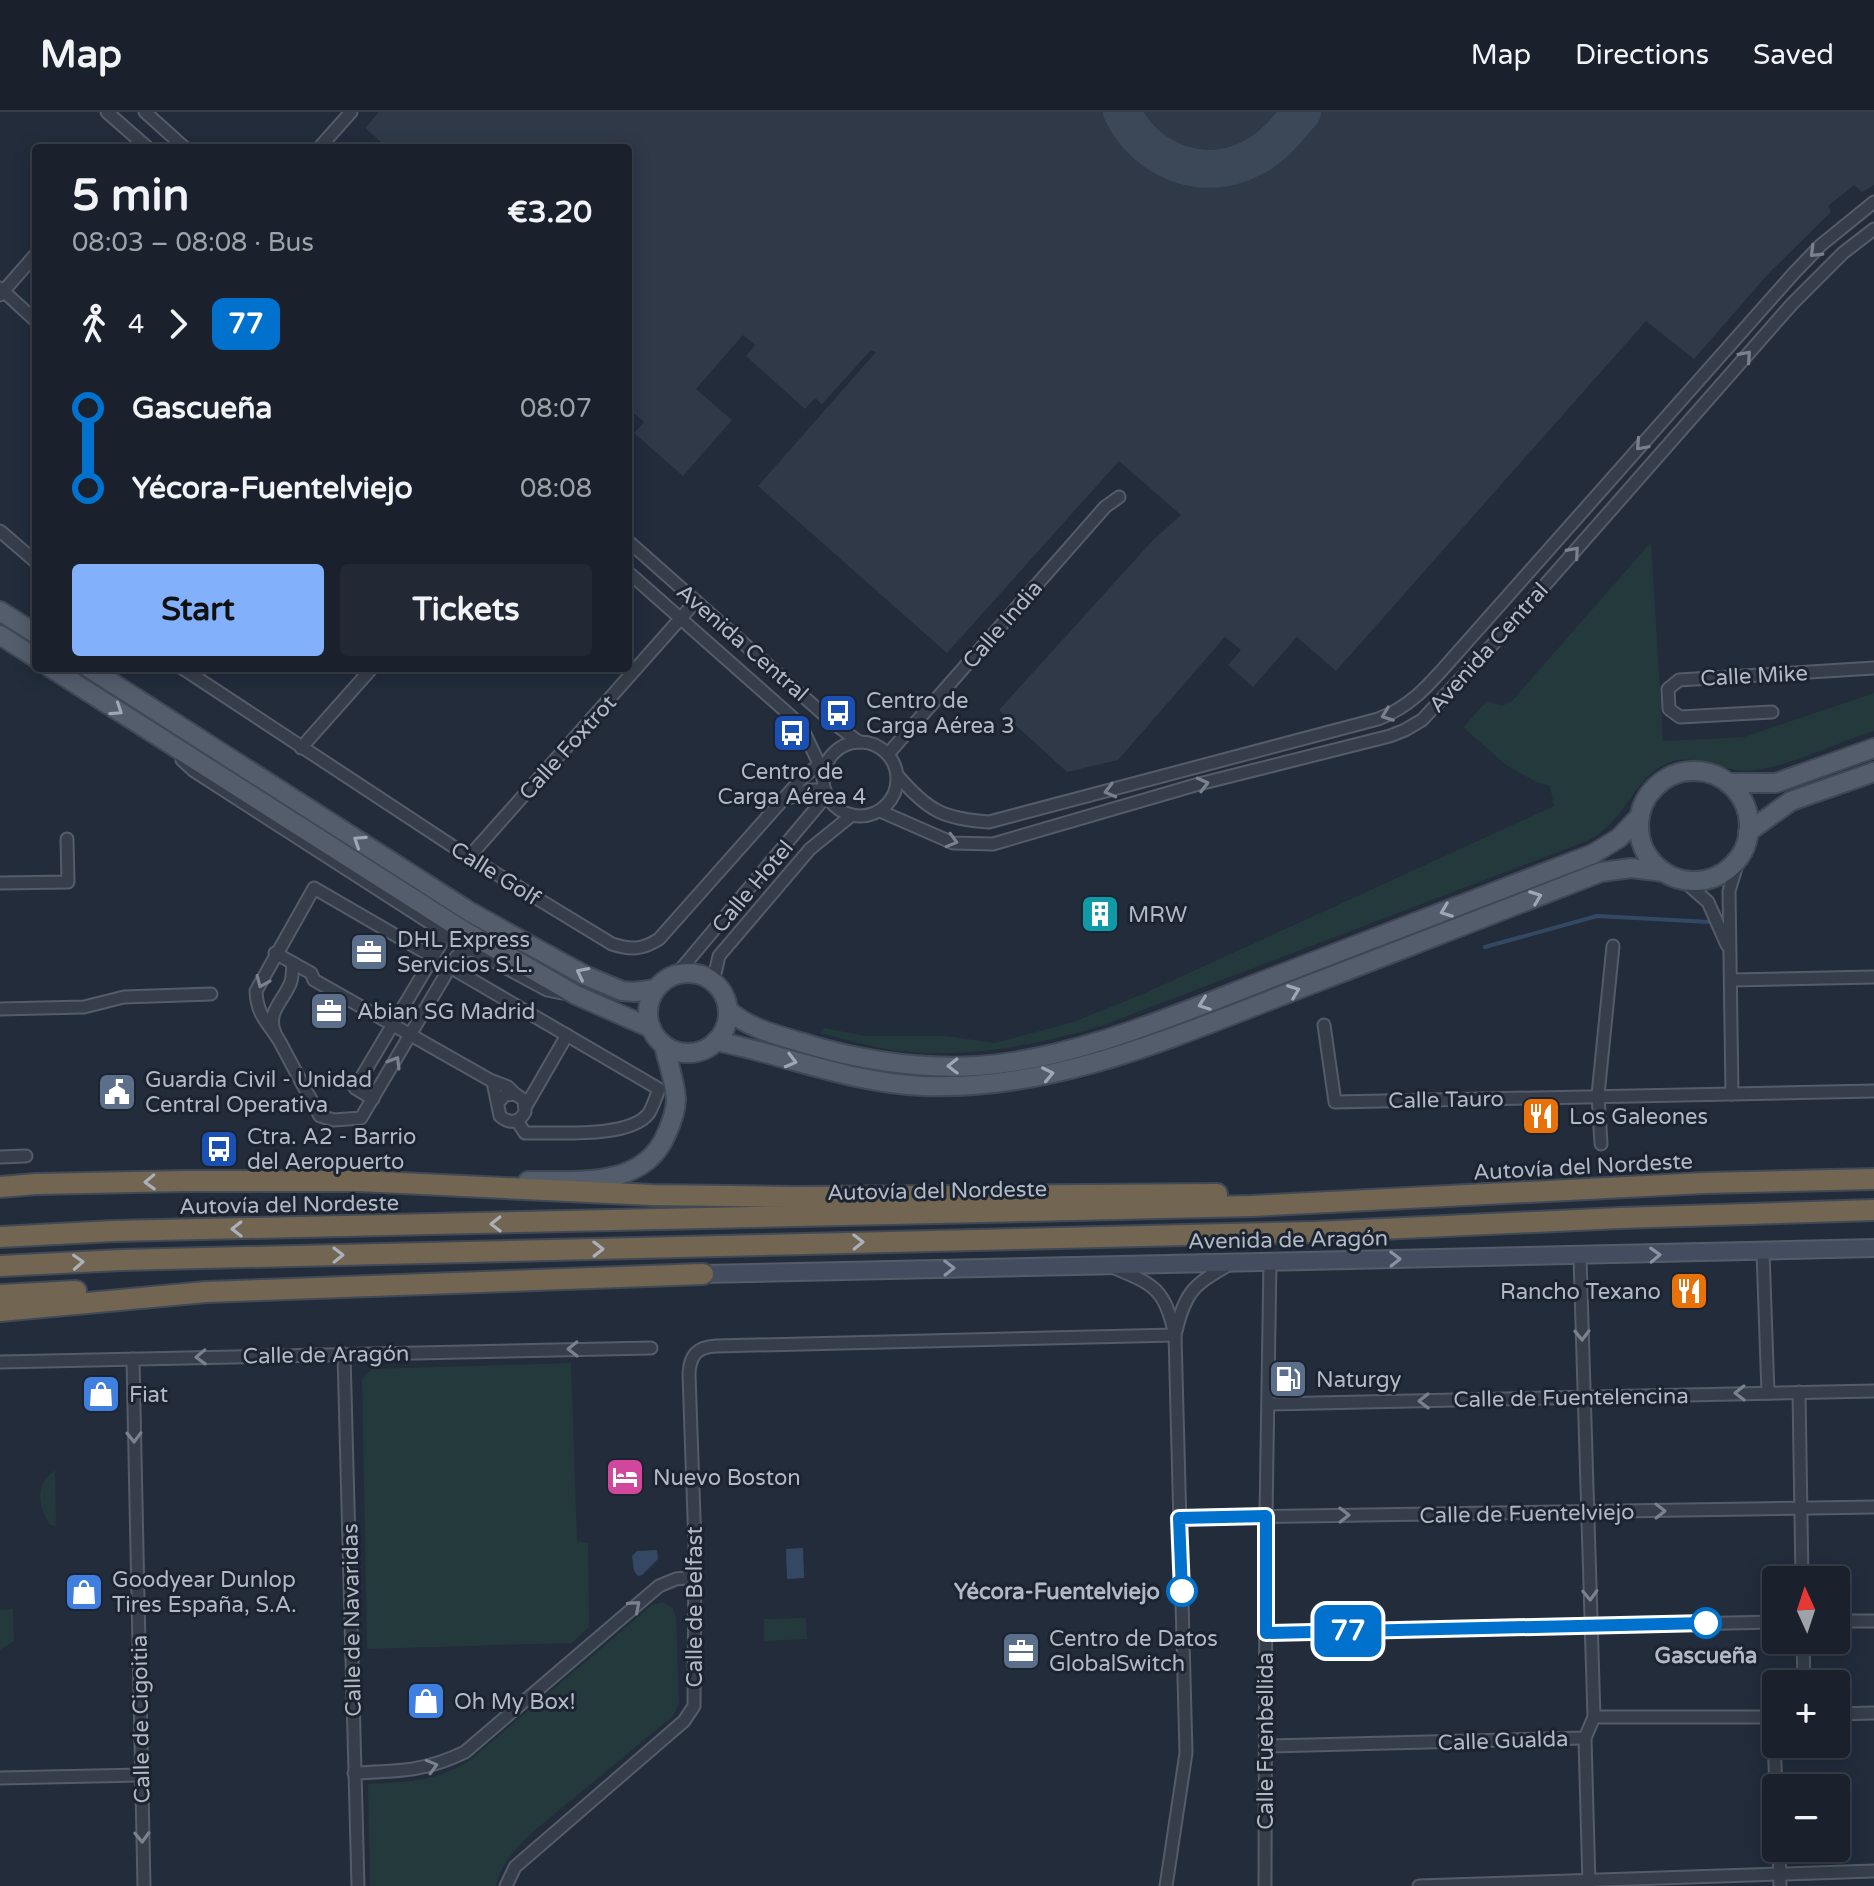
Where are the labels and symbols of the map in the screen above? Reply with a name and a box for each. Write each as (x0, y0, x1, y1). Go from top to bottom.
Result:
one-way arrow (1809, 243, 1824, 257)
one-way arrow (1736, 351, 1750, 366)
one-way arrow (1636, 436, 1650, 451)
one-way arrow (1564, 546, 1579, 561)
street label: Calle India (958, 575, 1048, 674)
street label: Avenida Central (1424, 577, 1554, 718)
street label: Avenida Central (671, 579, 813, 707)
street label: Calle Mike (1700, 660, 1808, 692)
place label: Centro de Carga Aérea 3 (866, 688, 1015, 739)
street label: Calle Foxtrot (514, 690, 622, 806)
bus stop icon: Centro de Carga Aérea 3 (817, 692, 859, 734)
one-way arrow (108, 701, 123, 716)
one-way arrow (1381, 705, 1395, 722)
bus stop icon: Centro de Carga Aérea 4 (771, 712, 813, 754)
place label: Centro de Carga Aérea 4 (718, 759, 867, 810)
one-way arrow (1195, 776, 1209, 793)
one-way arrow (1103, 781, 1117, 798)
one-way arrow (945, 832, 958, 848)
one-way arrow (353, 835, 367, 850)
street label: Calle Hotel (707, 835, 799, 938)
street label: Calle Golf (446, 836, 546, 912)
one-way arrow (1528, 890, 1542, 907)
building icon: MRW (1079, 893, 1121, 935)
one-way arrow (1440, 901, 1454, 918)
place label: MRW (1128, 902, 1187, 928)
place label: DHL Express Servicios S.L. (397, 927, 533, 978)
office icon: DHL Express Servicios S.L. (348, 931, 390, 973)
one-way arrow (576, 968, 591, 983)
one-way arrow (255, 975, 272, 989)
one-way arrow (1286, 984, 1300, 1001)
office icon: Abian SG Madrid (308, 990, 350, 1032)
one-way arrow (1198, 994, 1212, 1011)
place label: Abian SG Madrid (357, 999, 535, 1025)
one-way arrow (784, 1052, 798, 1069)
one-way arrow (385, 1056, 401, 1071)
one-way arrow (946, 1057, 959, 1075)
one-way arrow (1040, 1066, 1054, 1083)
place label: Guardia Civil - Unidad Central Operativa (145, 1067, 372, 1118)
public building icon: Guardia Civil - Unidad Central Operativa (96, 1071, 138, 1113)
street label: Calle Tauro (1388, 1086, 1504, 1114)
restaurant icon: Los Galeones (1520, 1095, 1562, 1137)
place label: Los Galeones (1569, 1104, 1708, 1130)
place label: Ctra. A2 - Barrio del Aeropuerto (247, 1124, 416, 1175)
bus stop icon: Ctra. A2 - Barrio del Aeropuerto (198, 1128, 240, 1170)
street label: Autovía del Nordeste (1472, 1148, 1694, 1186)
one-way arrow (143, 1174, 156, 1191)
street label: Autovía del Nordeste (827, 1176, 1047, 1206)
street label: Autovía del Nordeste (179, 1190, 399, 1220)
one-way arrow (489, 1215, 502, 1232)
one-way arrow (230, 1220, 243, 1237)
street label: Avenida de Aragón (1188, 1225, 1388, 1255)
one-way arrow (852, 1234, 865, 1251)
one-way arrow (592, 1240, 605, 1257)
one-way arrow (332, 1246, 345, 1263)
one-way arrow (1649, 1246, 1662, 1263)
one-way arrow (1389, 1250, 1402, 1268)
one-way arrow (72, 1254, 85, 1271)
one-way arrow (943, 1259, 956, 1277)
restaurant icon: Rancho Texano (1668, 1270, 1710, 1312)
place label: Rancho Texano (1500, 1279, 1661, 1305)
one-way arrow (1573, 1329, 1591, 1342)
street label: Calle de Aragón (243, 1341, 410, 1369)
one-way arrow (566, 1341, 579, 1358)
one-way arrow (194, 1349, 207, 1366)
fuel station icon: Naturgy (1267, 1358, 1309, 1400)
place label: Naturgy (1316, 1367, 1402, 1393)
shop icon: Fiat (80, 1373, 122, 1415)
place label: Fiat (129, 1382, 168, 1408)
street label: Calle de Fuentelencina (1453, 1383, 1689, 1413)
one-way arrow (1733, 1384, 1746, 1402)
one-way arrow (1417, 1392, 1430, 1409)
one-way arrow (125, 1431, 143, 1444)
hotel icon: Nuevo Boston (604, 1456, 646, 1498)
place label: Nuevo Boston (653, 1465, 801, 1491)
street label: Calle de Fuentelviejo (1419, 1499, 1635, 1529)
one-way arrow (1654, 1503, 1667, 1520)
one-way arrow (1338, 1506, 1351, 1524)
street label: Calle de Navaridas (337, 1523, 367, 1717)
street label: Calle de Belfast (682, 1526, 708, 1688)
north arrow (1762, 1566, 1850, 1654)
place label: Goodyear Dunlop Tires España, S.A. (112, 1567, 297, 1618)
shop icon: Goodyear Dunlop Tires España, S.A. (63, 1571, 105, 1613)
marker: Yécora-Fuentelviejo (1167, 1576, 1197, 1606)
place label: Yécora-Fuentelviejo (954, 1579, 1160, 1605)
one-way arrow (1581, 1589, 1598, 1602)
one-way arrow (625, 1602, 640, 1616)
line badge: 77 (1312, 1605, 1384, 1657)
marker: Gascueña (1691, 1608, 1721, 1638)
place label: Centro de Datos GlobalSwitch (1049, 1626, 1218, 1677)
office icon: Centro de Datos GlobalSwitch (1000, 1630, 1042, 1672)
street label: Calle de Cigoitia (127, 1634, 155, 1803)
place label: Gascueña (1655, 1643, 1757, 1669)
street label: Calle Fuenbellida (1253, 1652, 1279, 1830)
shop icon: Oh My Box! (405, 1680, 447, 1722)
place label: Oh My Box! (454, 1689, 576, 1715)
street label: Calle Gualda (1437, 1726, 1569, 1756)
one-way arrow (424, 1759, 438, 1775)
one-way arrow (134, 1831, 151, 1844)

